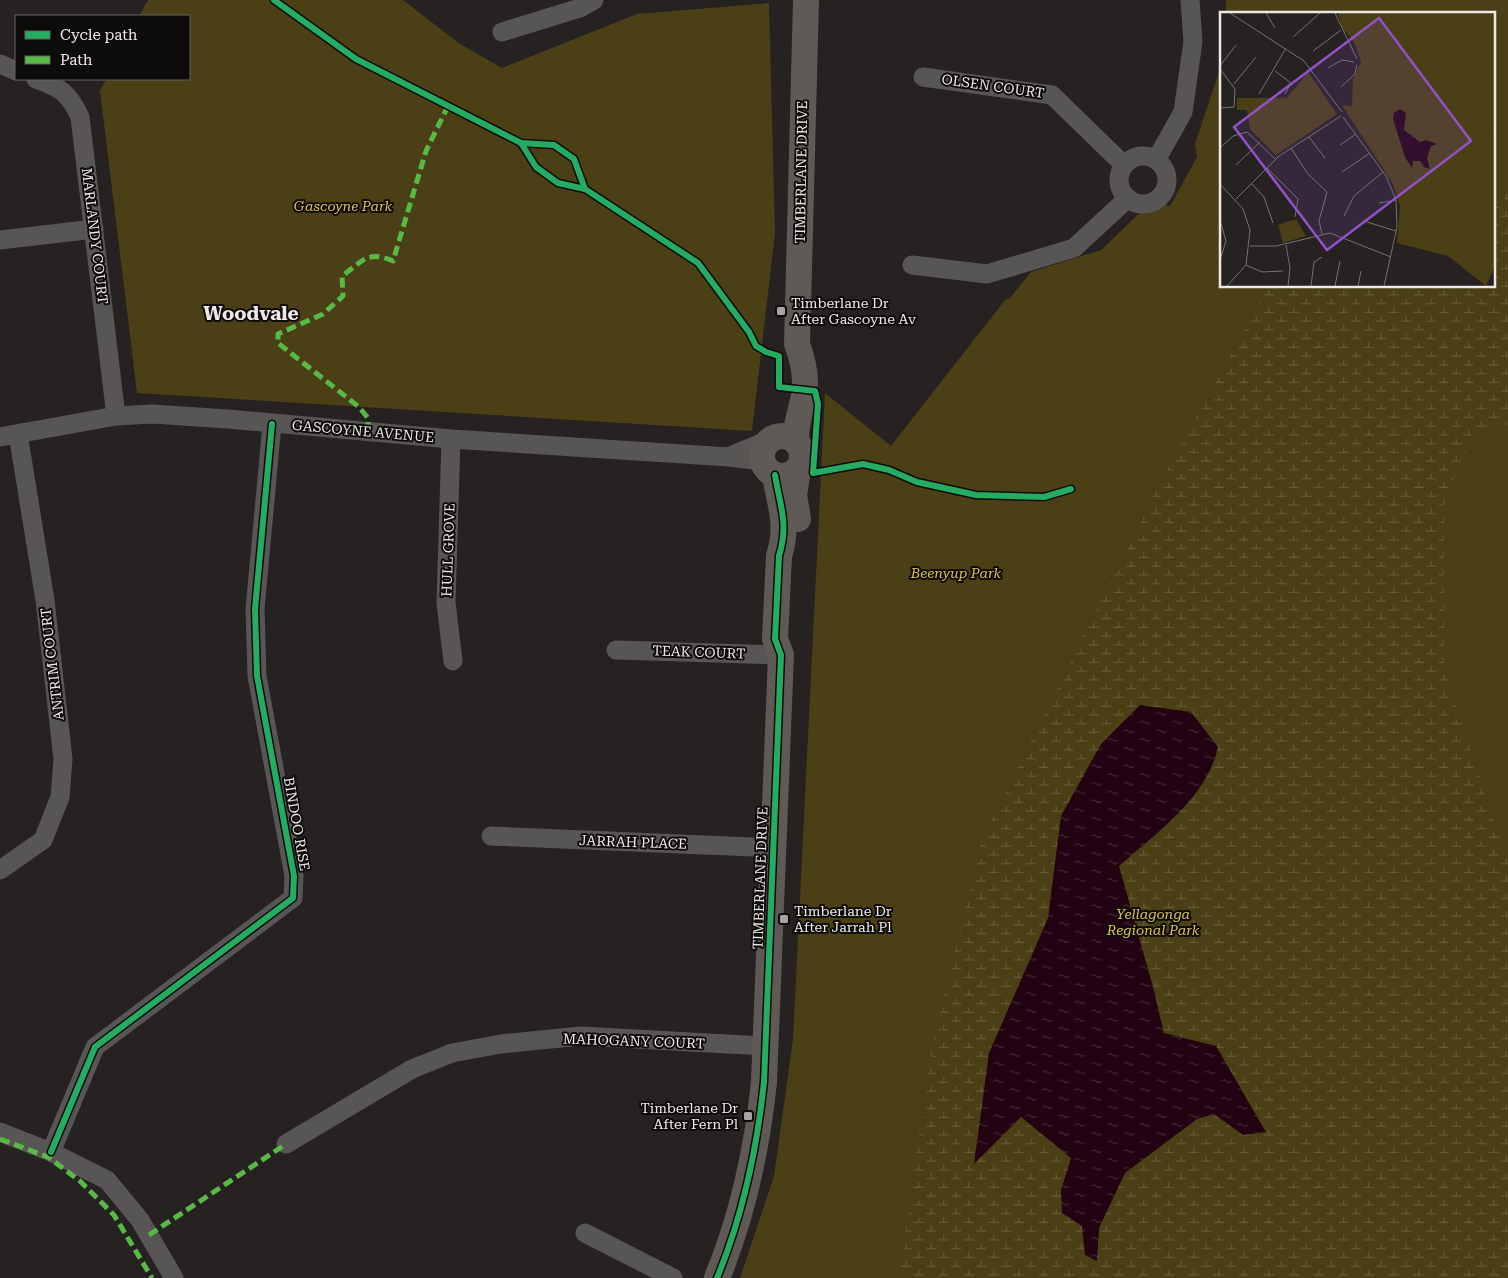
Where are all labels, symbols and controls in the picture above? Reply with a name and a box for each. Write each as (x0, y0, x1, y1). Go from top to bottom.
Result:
inset map (1220, 12, 1496, 288)
legend (15, 15, 190, 80)
text: Cycle path (60, 26, 138, 44)
text: Path (60, 51, 93, 69)
street label: OLSEN COURT (941, 71, 1045, 101)
street label: TIMBERLANE DRIVE (792, 100, 810, 244)
street label: MARLANDY COURT (79, 167, 111, 305)
park label: Gascoyne Park (294, 198, 393, 214)
place label: Timberlane Dr After Gascoyne Av (791, 295, 917, 327)
district label: Woodvale (203, 302, 299, 325)
marker: Timberlane Dr After Gascoyne Av (775, 305, 787, 317)
street label: GASCOYNE AVENUE (291, 417, 435, 445)
street label: HULL GROVE (438, 503, 458, 597)
park label: Beenyup Park (910, 565, 1002, 581)
street label: ANTRIM COURT (37, 607, 67, 721)
street label: TEAK COURT (652, 642, 746, 662)
street label: BINDOO RISE (281, 776, 313, 872)
street label: TIMBERLANE DRIVE (750, 806, 770, 950)
street label: JARRAH PLACE (579, 832, 687, 852)
place label: Timberlane Dr After Jarrah Pl (794, 903, 892, 935)
park label: Yellagonga Regional Park (1106, 906, 1200, 938)
marker: Timberlane Dr After Jarrah Pl (778, 913, 790, 925)
street label: MAHOGANY COURT (563, 1031, 705, 1051)
place label: Timberlane Dr After Fern Pl (640, 1100, 739, 1132)
marker: Timberlane Dr After Fern Pl (742, 1110, 754, 1122)

